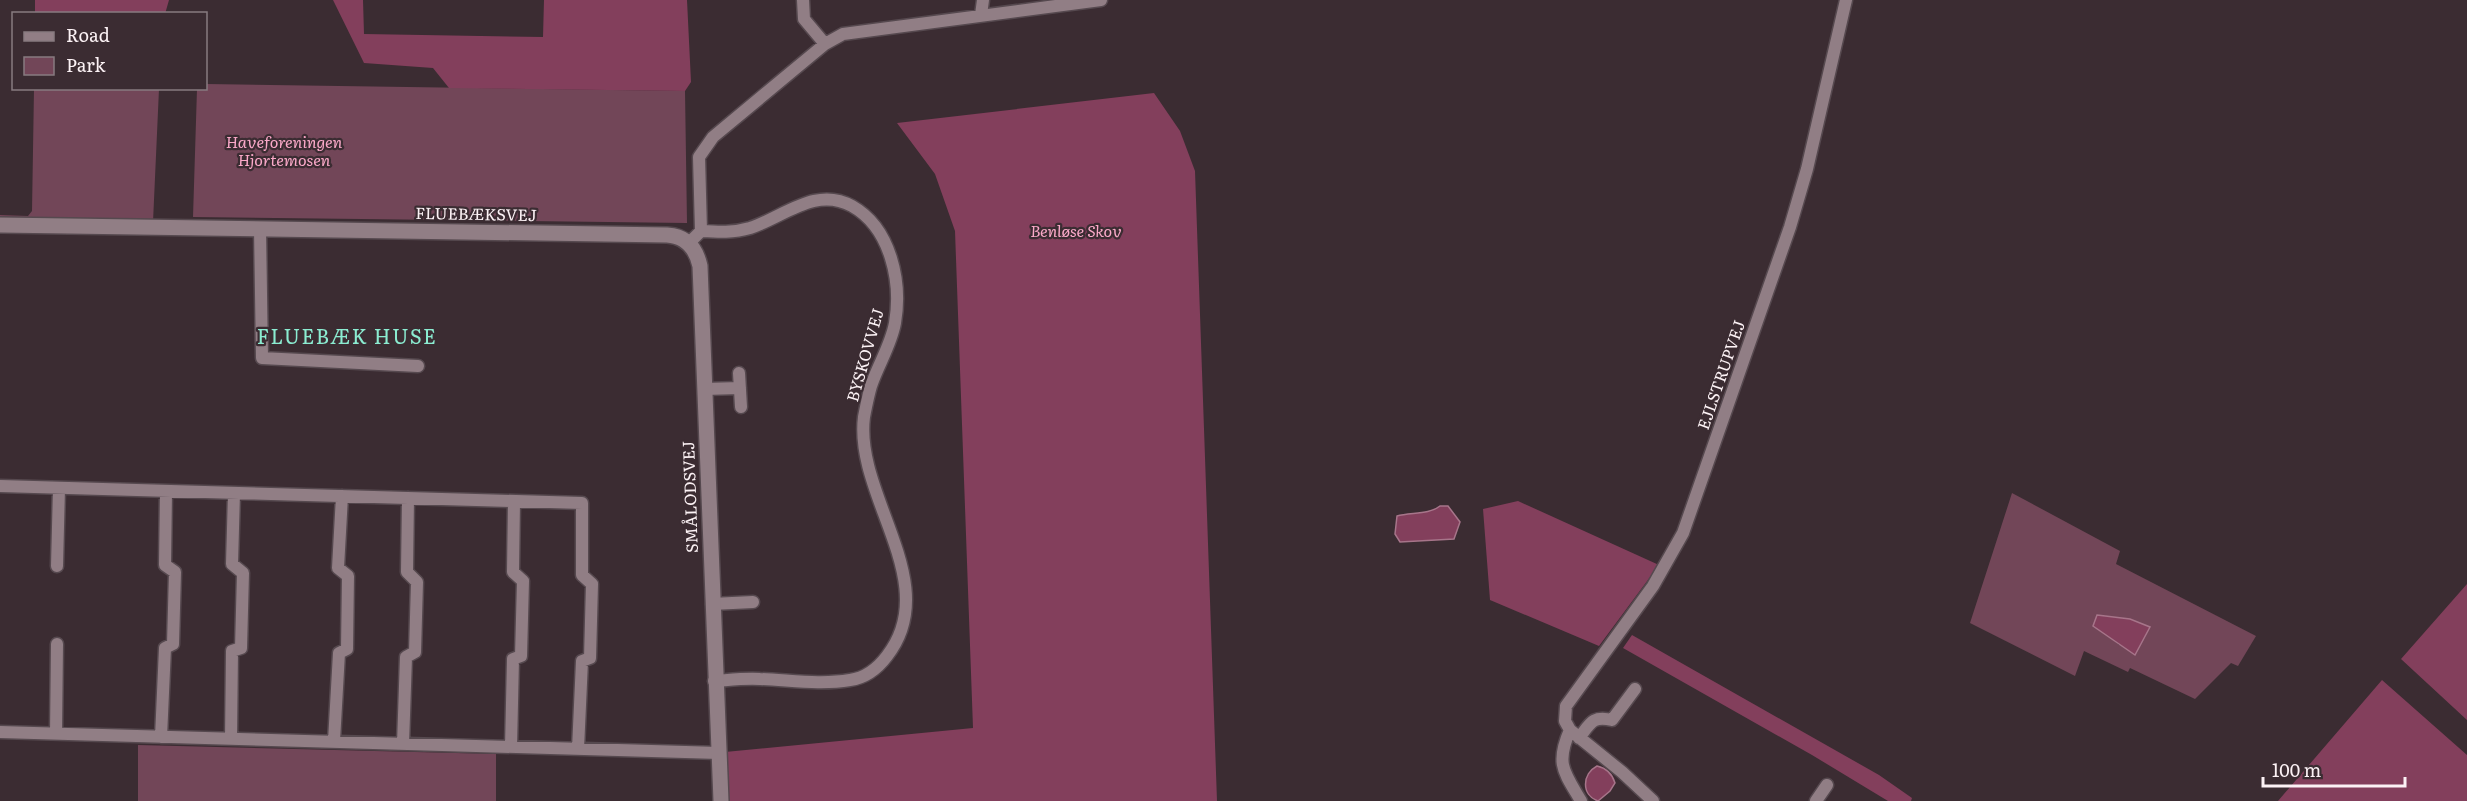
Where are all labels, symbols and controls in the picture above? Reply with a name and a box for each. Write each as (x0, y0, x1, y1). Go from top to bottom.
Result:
legend (12, 12, 207, 90)
text: Road (66, 21, 110, 48)
text: Park (66, 51, 107, 78)
park label: Haveforeningen Hjortemosen (226, 129, 343, 171)
street label: FLUEBÆKSVEJ (415, 200, 537, 226)
park label: Benløse Skov (1030, 218, 1122, 242)
street label: BYSKOVVEJ (839, 305, 889, 404)
street label: EJLSTRUPVEJ (1690, 317, 1750, 433)
district label: FLUEBÆK HUSE (257, 320, 437, 350)
street label: SMÅLODSVEJ (675, 441, 703, 553)
scale bar (2263, 750, 2406, 788)
text: 100 m (2272, 756, 2321, 783)

